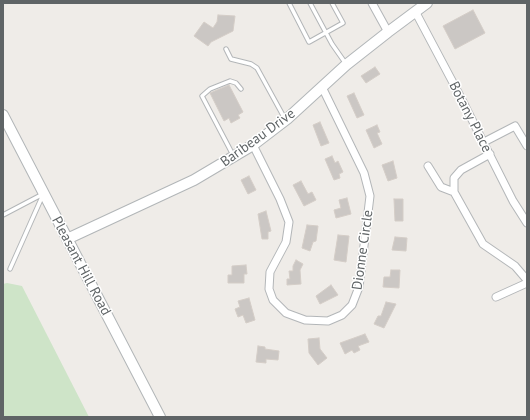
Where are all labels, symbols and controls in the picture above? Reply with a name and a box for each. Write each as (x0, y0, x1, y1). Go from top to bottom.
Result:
street label: Botany Place (445, 79, 495, 155)
street label: Baribeau Drive (218, 105, 298, 171)
street label: Dionne Circle (349, 209, 377, 291)
street label: Pleasant Hill Road (48, 214, 114, 318)

